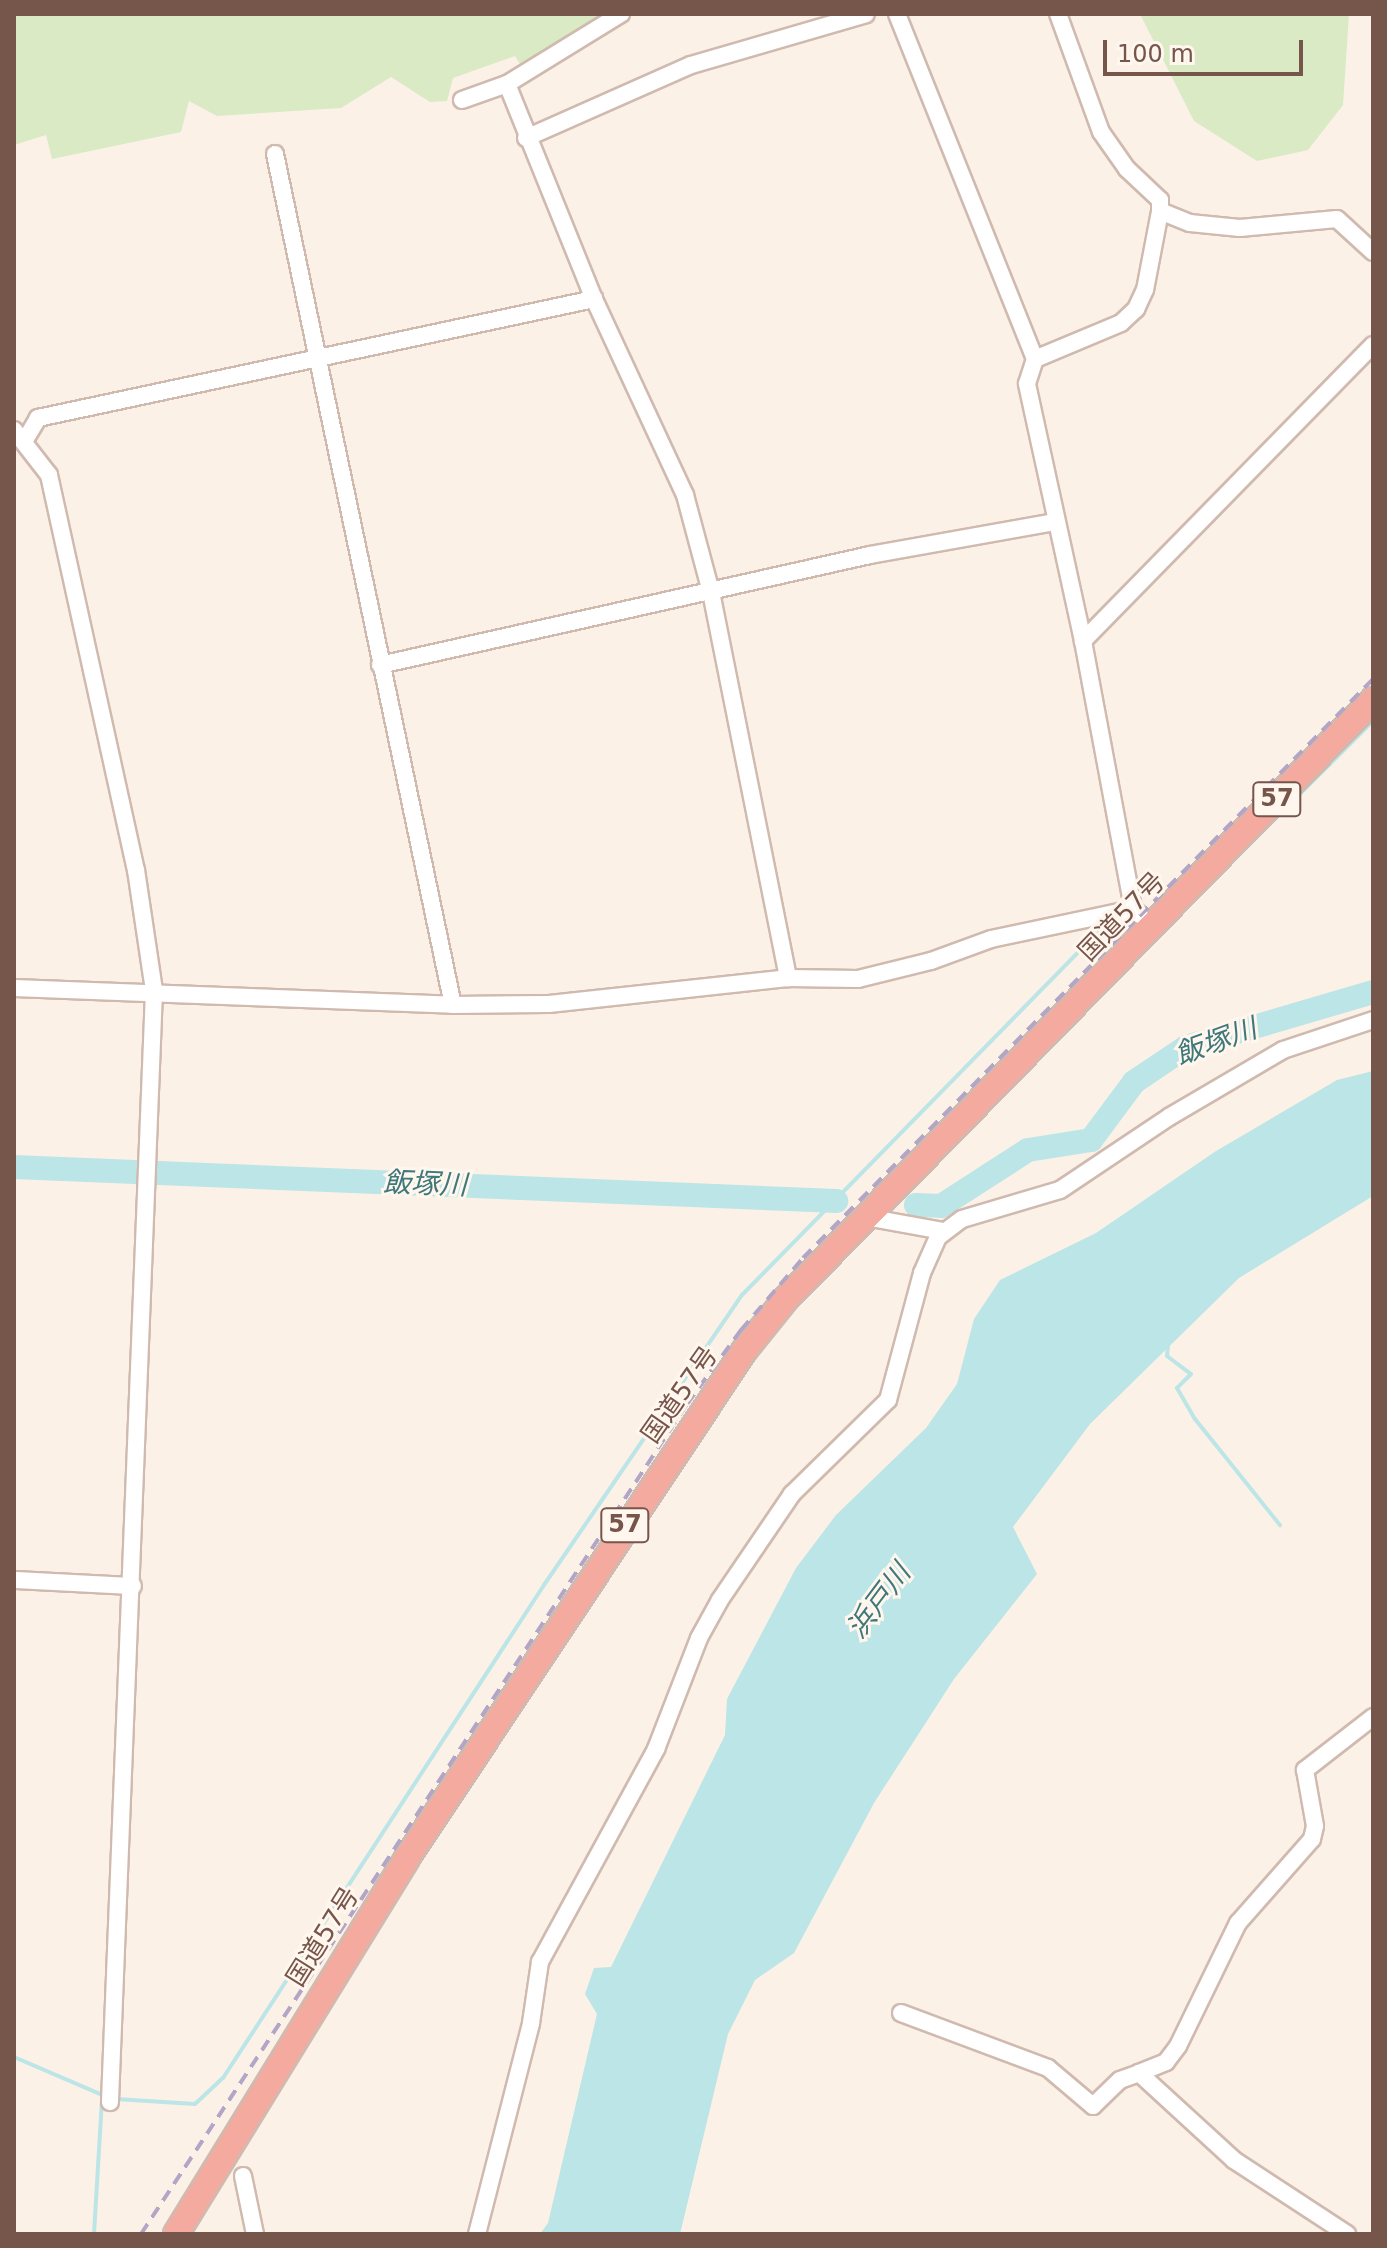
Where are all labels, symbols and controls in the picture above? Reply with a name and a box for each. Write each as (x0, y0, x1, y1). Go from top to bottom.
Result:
scale bar (1107, 24, 1307, 74)
text: 100 m (1117, 40, 1194, 68)
road number: 57 (1251, 779, 1303, 819)
street label: 国道57号 (1072, 866, 1172, 968)
water label: 飯塚川 (1171, 1012, 1261, 1072)
water label: 飯塚川 (382, 1166, 468, 1202)
street label: 国道57号 (635, 1341, 725, 1449)
road number: 57 (599, 1505, 651, 1545)
water label: 浜戸川 (840, 1557, 918, 1645)
street label: 国道57号 (280, 1882, 366, 1992)

